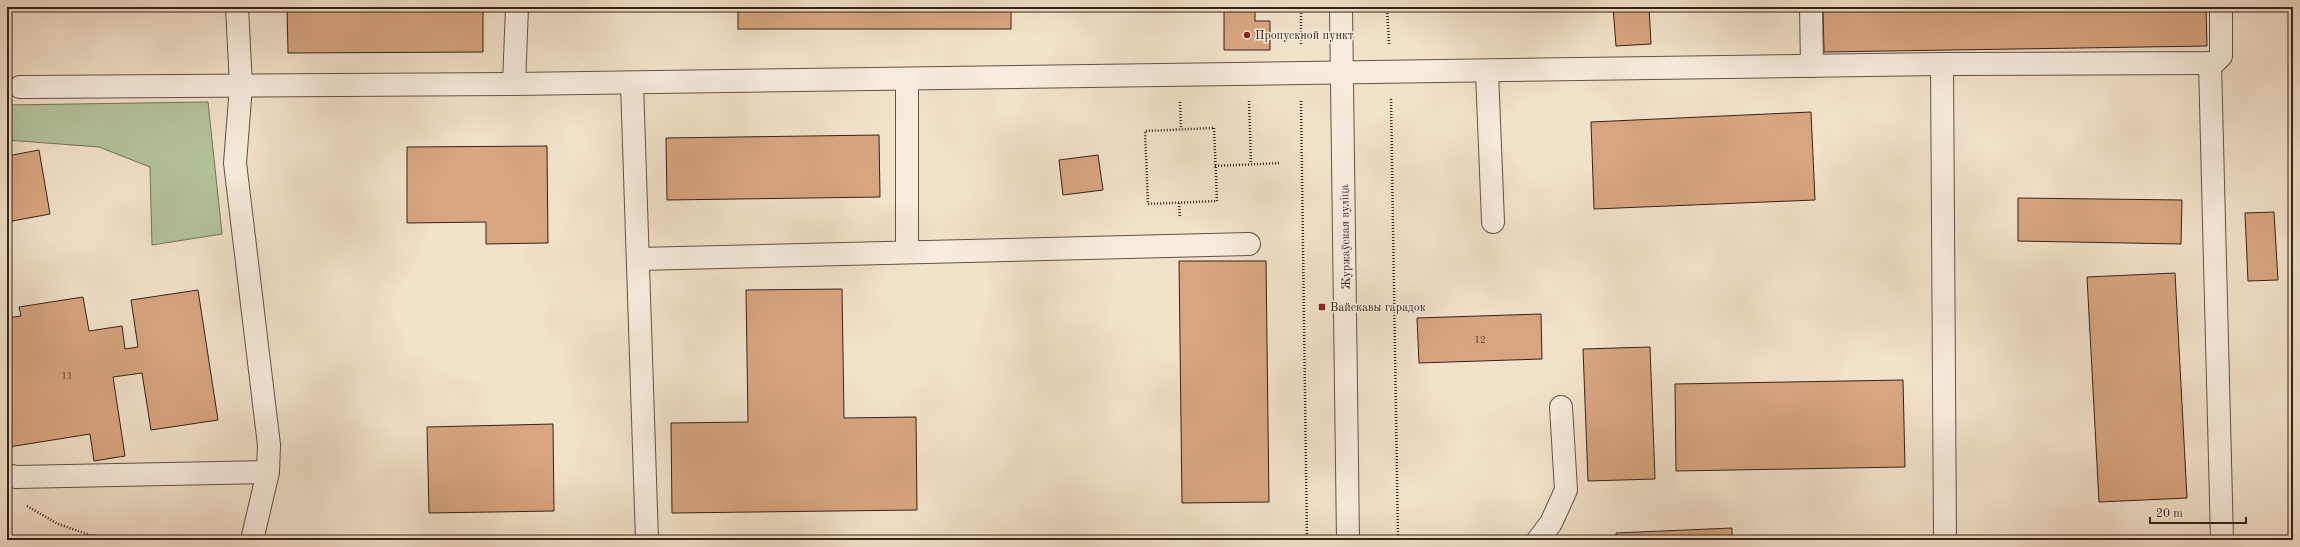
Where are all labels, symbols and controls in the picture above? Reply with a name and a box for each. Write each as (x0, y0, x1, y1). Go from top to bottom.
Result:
marker: Пропускной пункт (1242, 30, 1252, 40)
place label: Пропускной пункт (1255, 30, 1354, 42)
street label: Журжаўская вуліца (1338, 184, 1353, 290)
marker: Вайскавы гарадок (1317, 302, 1327, 312)
place label: Вайскавы гарадок (1330, 302, 1426, 314)
house number: 12 (1474, 335, 1486, 345)
house number: 11 (61, 371, 73, 381)
scale bar (2150, 499, 2246, 525)
text: 20 m (2156, 508, 2183, 520)

